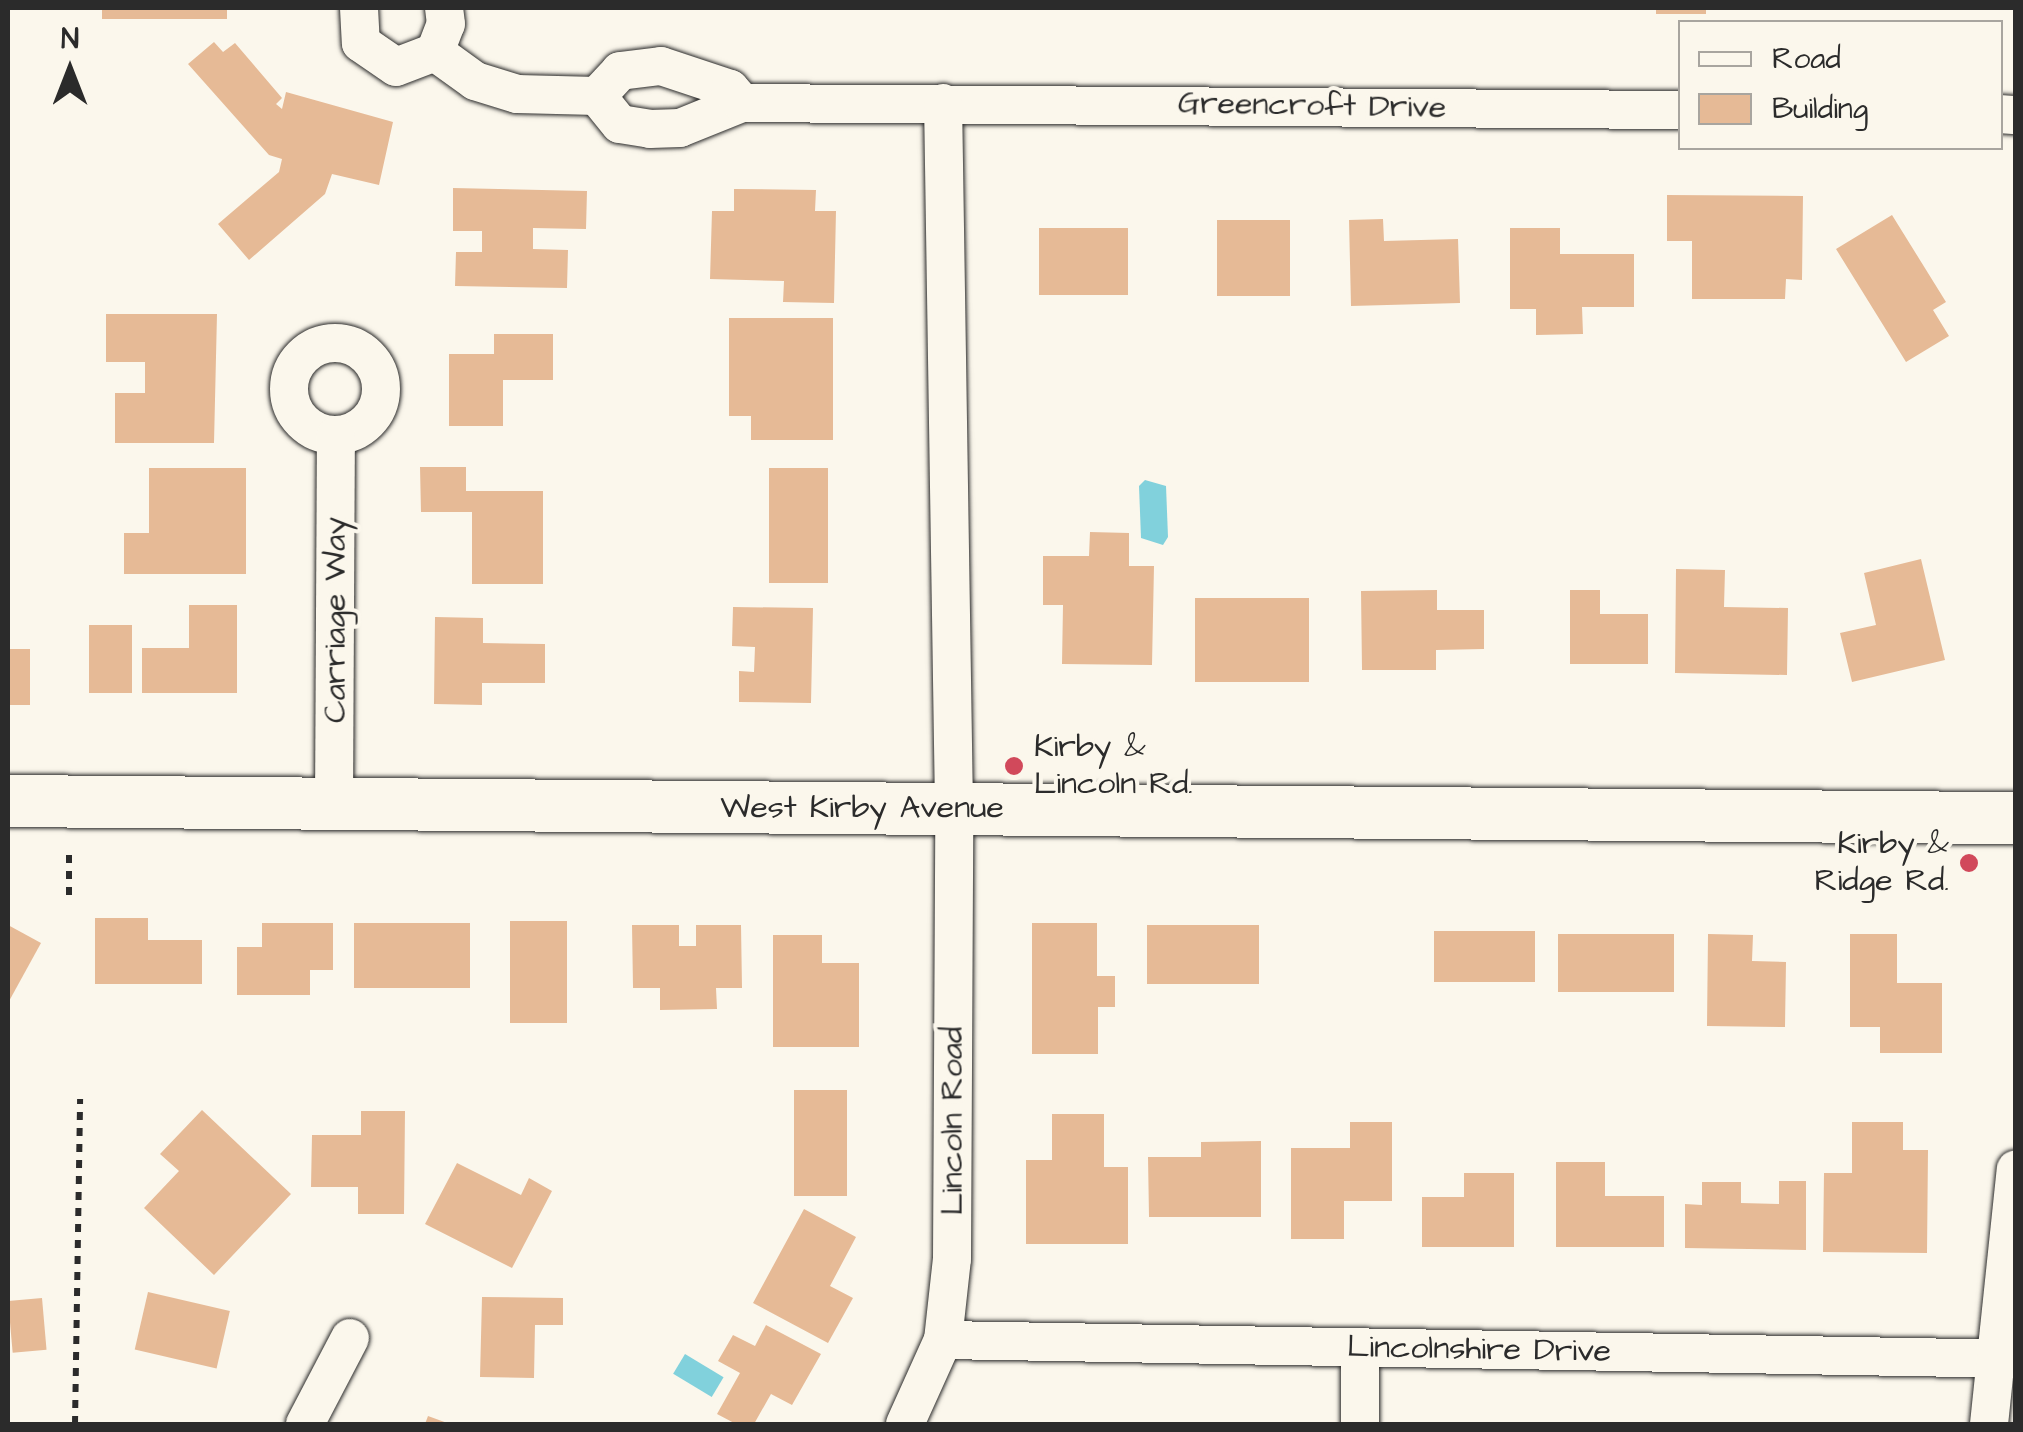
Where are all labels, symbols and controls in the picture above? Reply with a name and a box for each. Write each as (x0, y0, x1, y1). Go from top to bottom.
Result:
north arrow (20, 20, 120, 120)
text: N (61, 20, 79, 59)
legend (1678, 20, 2003, 150)
text: Road (1772, 38, 1841, 80)
street label: Greencroft Drive (1178, 84, 1446, 128)
text: Building (1772, 88, 1868, 130)
street label: Carriage Way (317, 517, 355, 723)
place label: Kirby & Lincoln Rd. (1034, 729, 1193, 804)
marker: Kirby & Lincoln Rd. (1003, 755, 1025, 777)
street label: West Kirby Avenue (720, 789, 1004, 827)
place label: Kirby & Ridge Rd. (1815, 826, 1949, 901)
marker: Kirby & Ridge Rd. (1958, 852, 1980, 874)
street label: Lincoln Road (934, 1027, 972, 1215)
street label: Lincolnshire Drive (1347, 1328, 1611, 1372)

